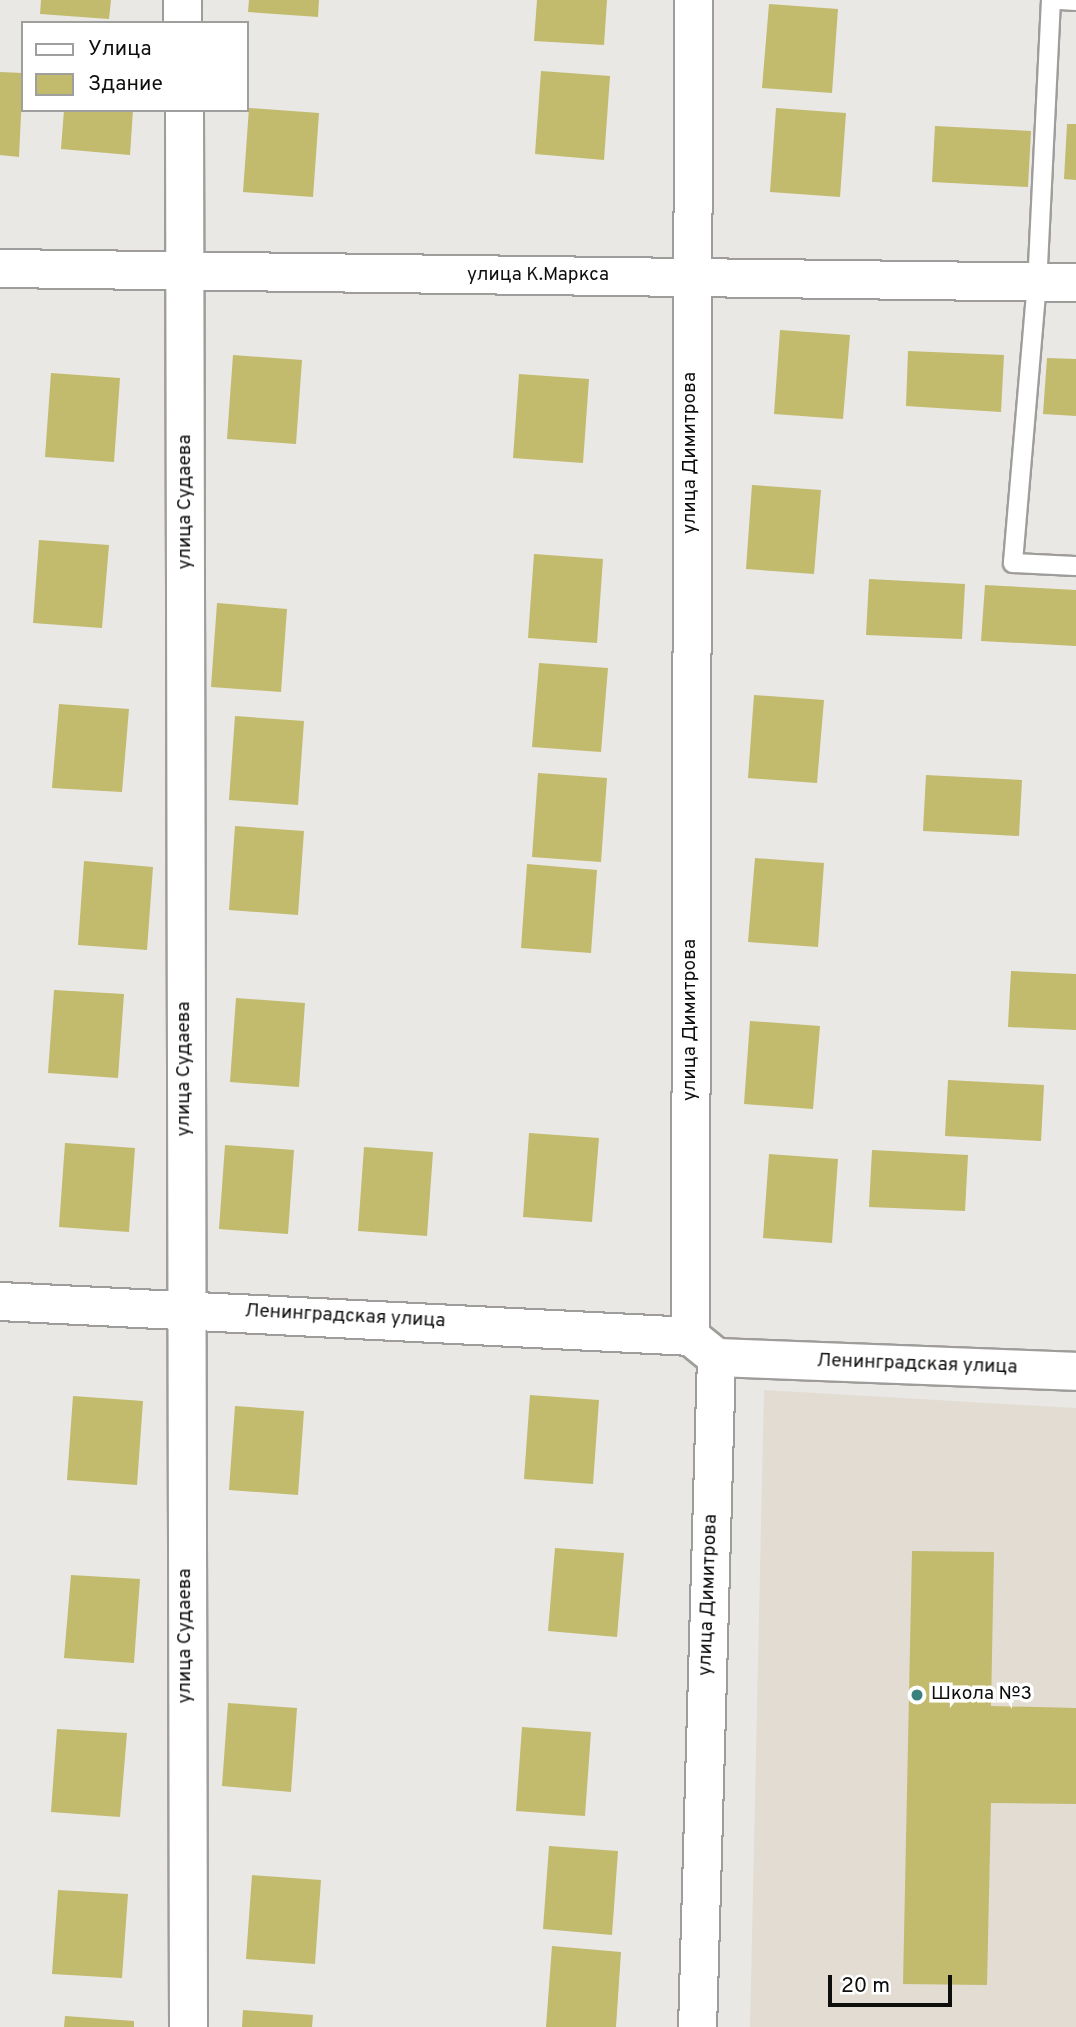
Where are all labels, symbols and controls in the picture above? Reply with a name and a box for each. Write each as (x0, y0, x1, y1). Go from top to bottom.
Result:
legend (21, 21, 248, 112)
text: Улица (88, 36, 152, 63)
text: Здание (88, 71, 163, 98)
street label: улица К.Маркса (467, 265, 609, 287)
street label: улица Димитрова (680, 372, 702, 534)
street label: улица Судаева (175, 435, 197, 569)
street label: улица Димитрова (680, 939, 702, 1101)
street label: улица Судаева (174, 1002, 196, 1136)
street label: Ленинградская улица (244, 1300, 446, 1334)
street label: Ленинградская улица (816, 1350, 1018, 1380)
street label: улица Димитрова (695, 1514, 723, 1676)
street label: улица Судаева (175, 1569, 197, 1703)
place label: Школа №3 (931, 1684, 1032, 1706)
marker: Школа №3 (909, 1687, 925, 1703)
scale bar (831, 1960, 955, 2004)
text: 20 m (841, 1973, 890, 2000)

